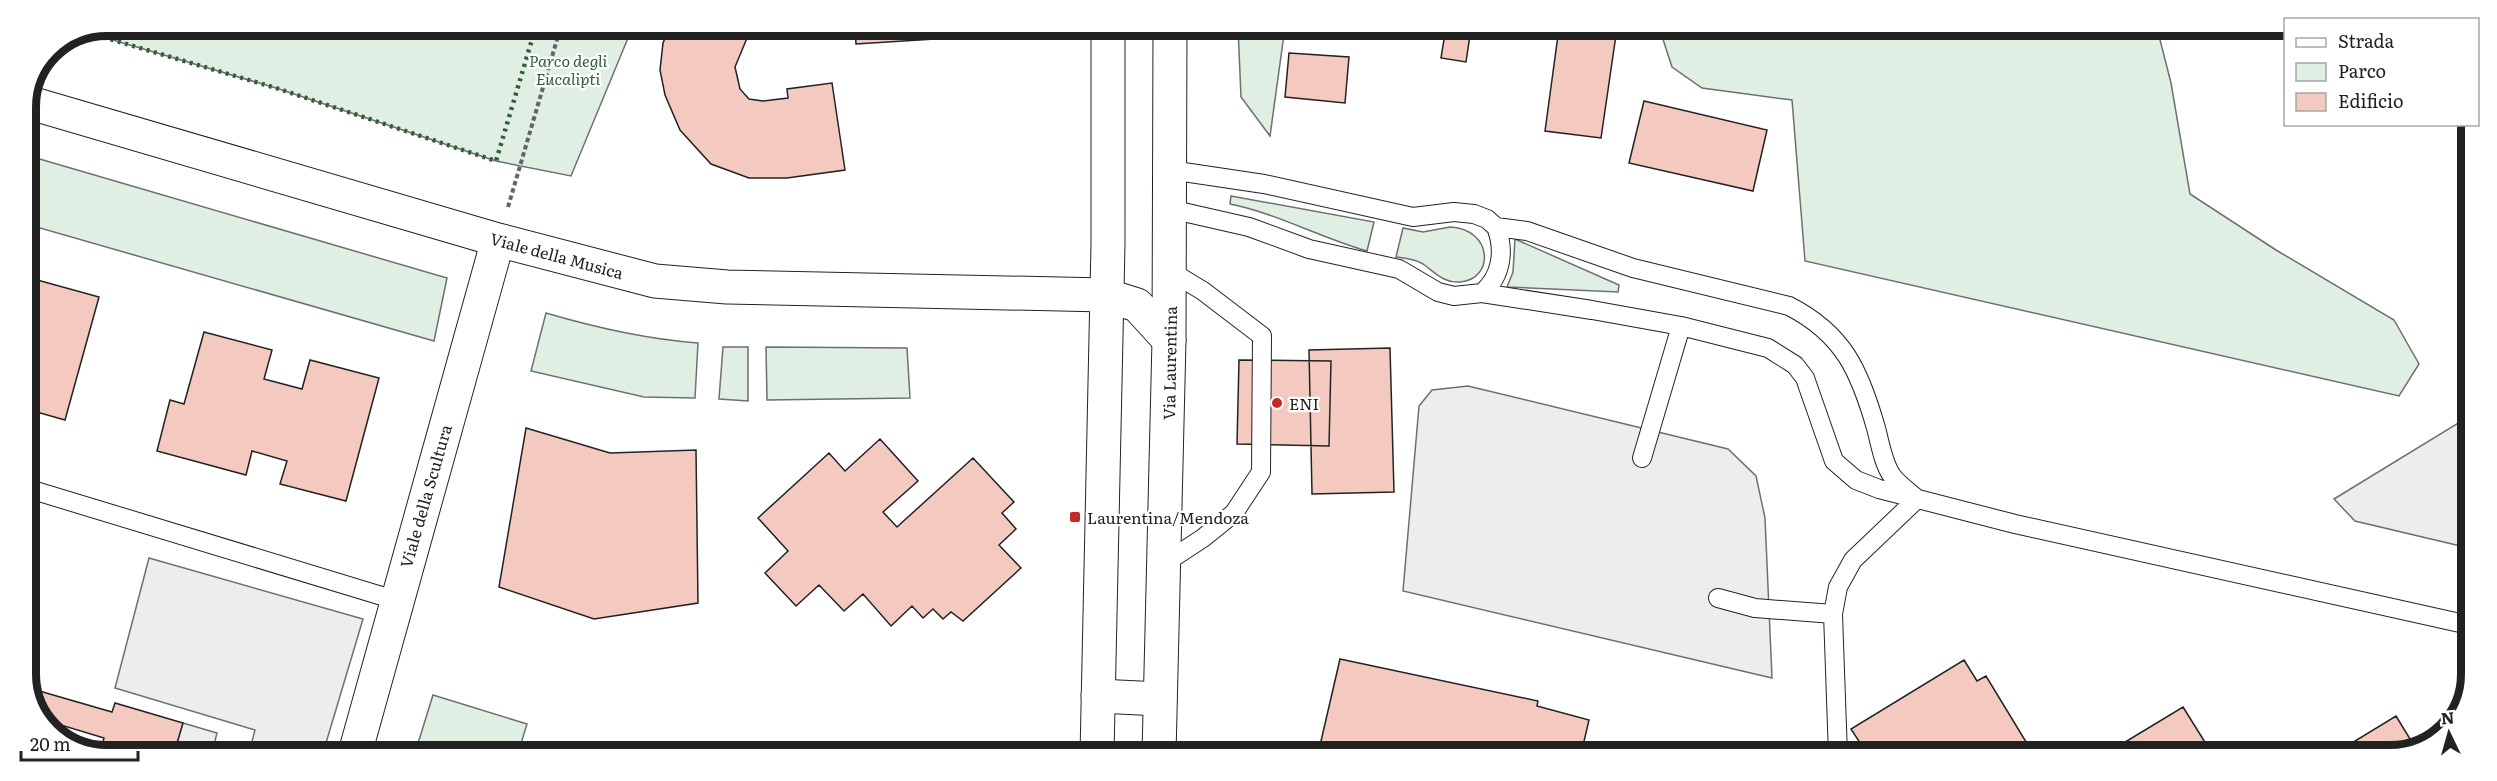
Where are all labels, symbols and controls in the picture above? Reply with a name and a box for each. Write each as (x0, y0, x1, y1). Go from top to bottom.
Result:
legend (2284, 18, 2479, 126)
text: Strada (2338, 27, 2395, 54)
park label: Parco degli Eucalipti (529, 48, 608, 90)
text: Parco (2338, 57, 2386, 84)
text: Edificio (2338, 87, 2404, 114)
street label: Viale della Musica (488, 226, 627, 284)
street label: Via Laurentina (1156, 305, 1182, 420)
place label: ENI (1289, 391, 1319, 415)
marker: ENI (1270, 396, 1284, 410)
street label: Viale della Scultura (393, 421, 457, 570)
place label: Laurentina/Mendoza (1087, 505, 1249, 529)
marker: Laurentina/Mendoza (1068, 510, 1082, 524)
north arrow (2419, 703, 2479, 763)
text: N (2440, 705, 2455, 730)
scale bar (21, 724, 138, 762)
text: 20 m (30, 730, 71, 757)

